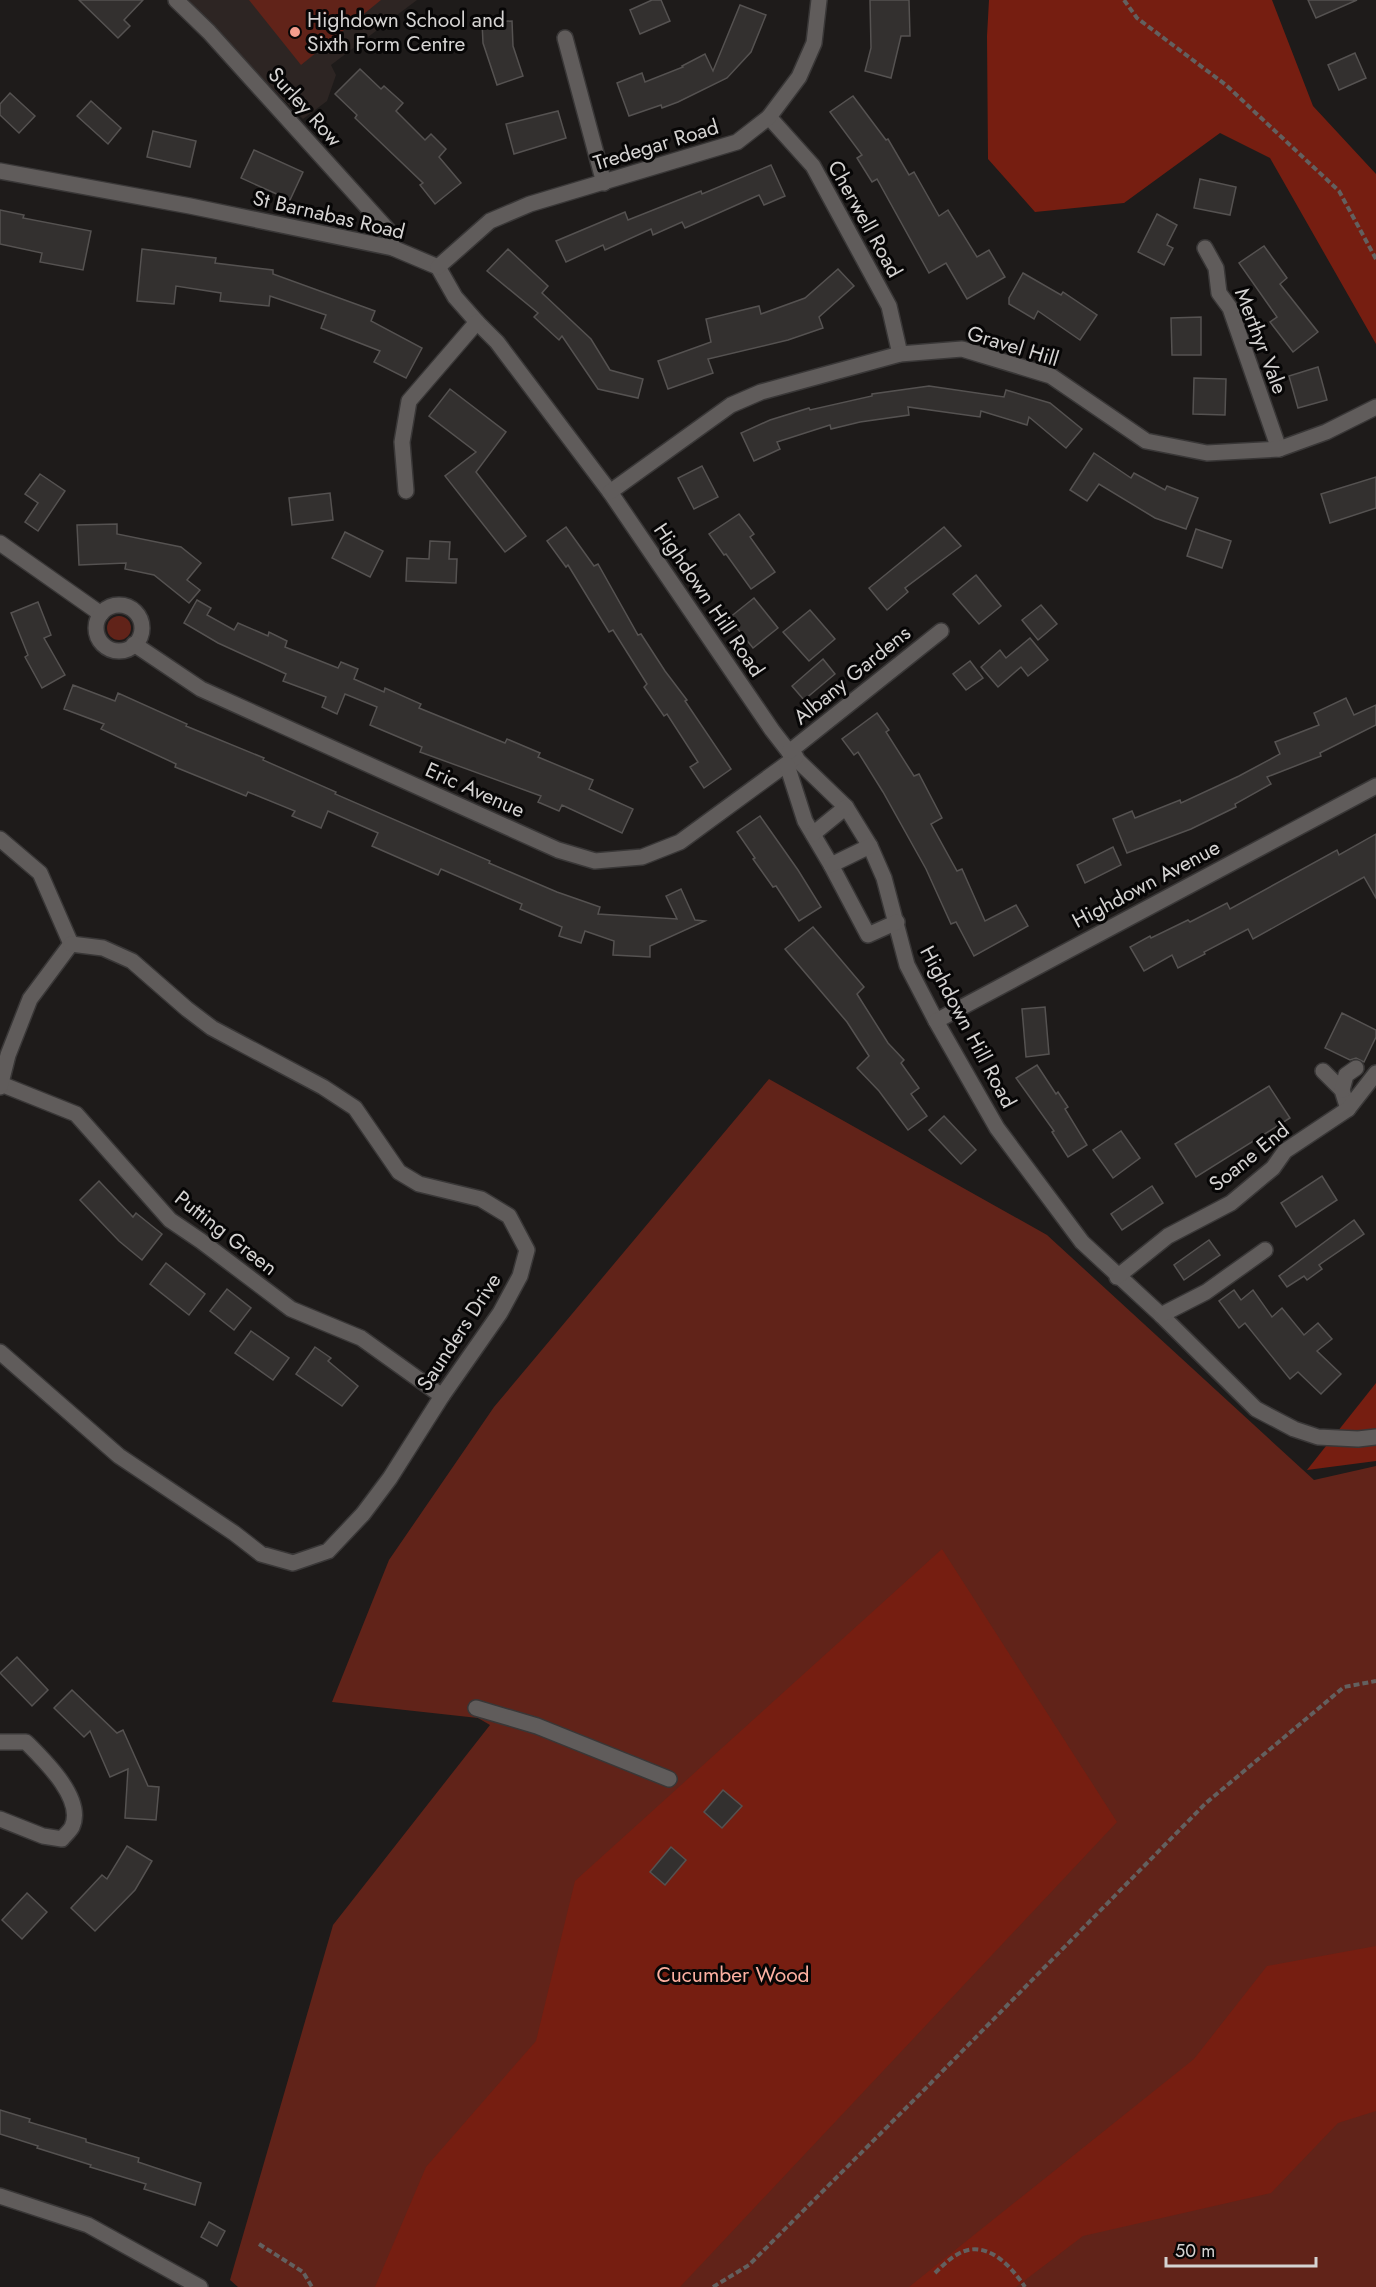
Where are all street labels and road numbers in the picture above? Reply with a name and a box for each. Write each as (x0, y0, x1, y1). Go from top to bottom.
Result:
street label: Surley Row (261, 61, 349, 154)
street label: Tredegar Road (590, 112, 722, 178)
street label: Cherwell Road (820, 155, 910, 283)
street label: St Barnabas Road (250, 183, 408, 247)
street label: Merthyr Vale (1227, 284, 1295, 398)
street label: Gravel Hill (963, 318, 1063, 374)
street label: Highdown Hill Road (646, 517, 772, 683)
street label: Albany Gardens (787, 618, 917, 732)
street label: Eric Avenue (420, 755, 530, 825)
street label: Highdown Avenue (1067, 832, 1225, 936)
street label: Highdown Hill Road (913, 941, 1023, 1113)
street label: Soane End (1202, 1115, 1296, 1199)
street label: Putting Green (168, 1183, 284, 1283)
street label: Saunders Drive (410, 1267, 508, 1397)

